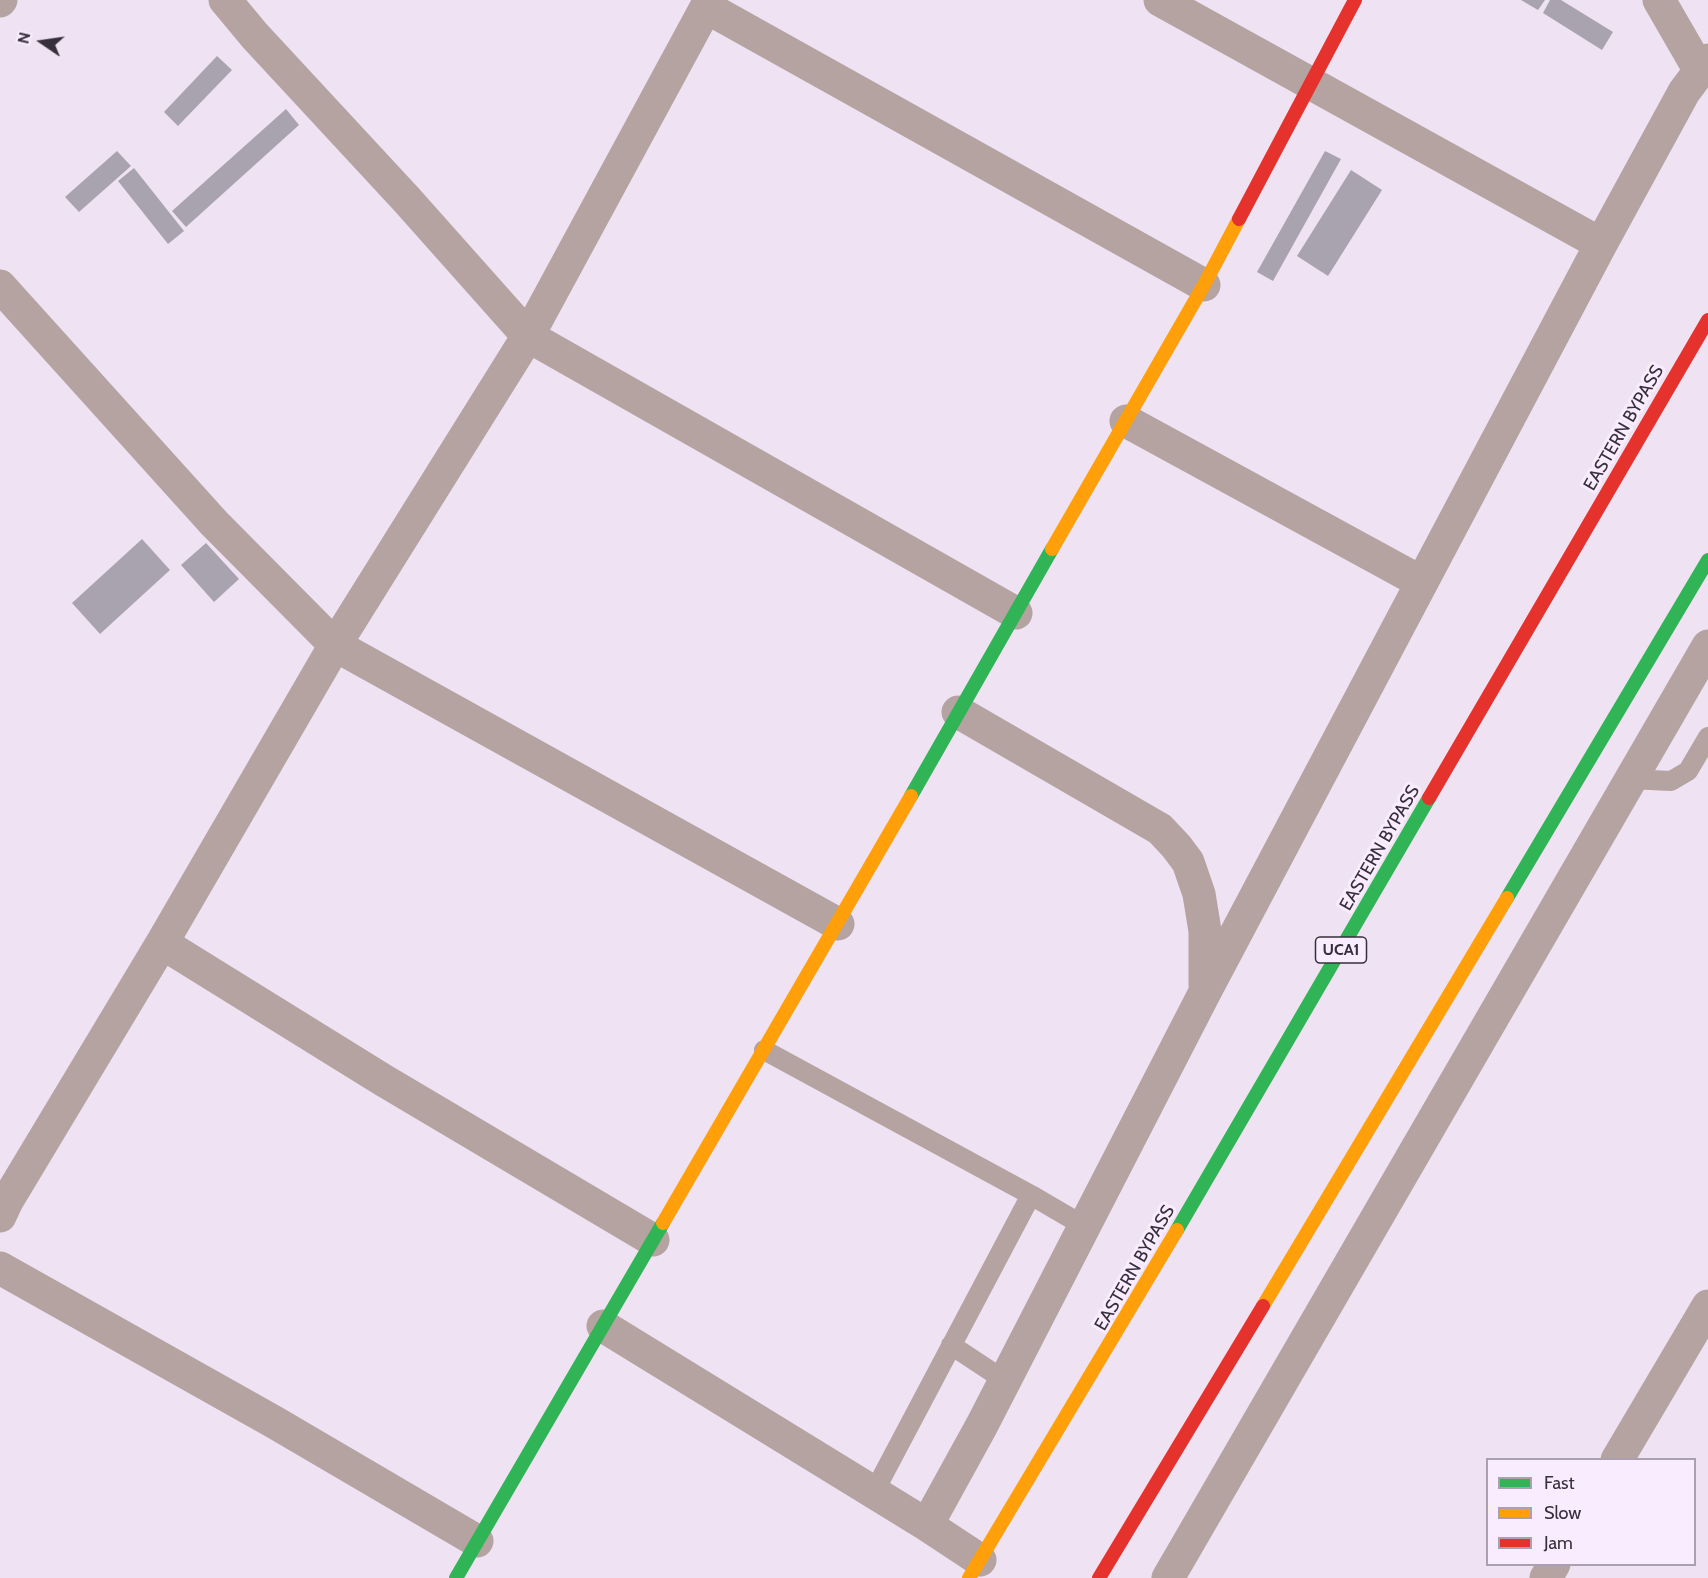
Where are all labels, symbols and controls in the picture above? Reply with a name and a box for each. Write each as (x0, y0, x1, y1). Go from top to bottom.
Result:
north arrow (12, 12, 72, 72)
text: N (13, 30, 35, 45)
street label: EASTERN BYPASS (1579, 362, 1669, 494)
street label: EASTERN BYPASS (1335, 782, 1425, 914)
road number: UCA1 (1316, 937, 1366, 963)
street label: EASTERN BYPASS (1090, 1202, 1180, 1334)
legend (1486, 1458, 1696, 1566)
text: Fast (1544, 1472, 1575, 1494)
text: Slow (1544, 1502, 1581, 1524)
text: Jam (1544, 1532, 1573, 1554)

